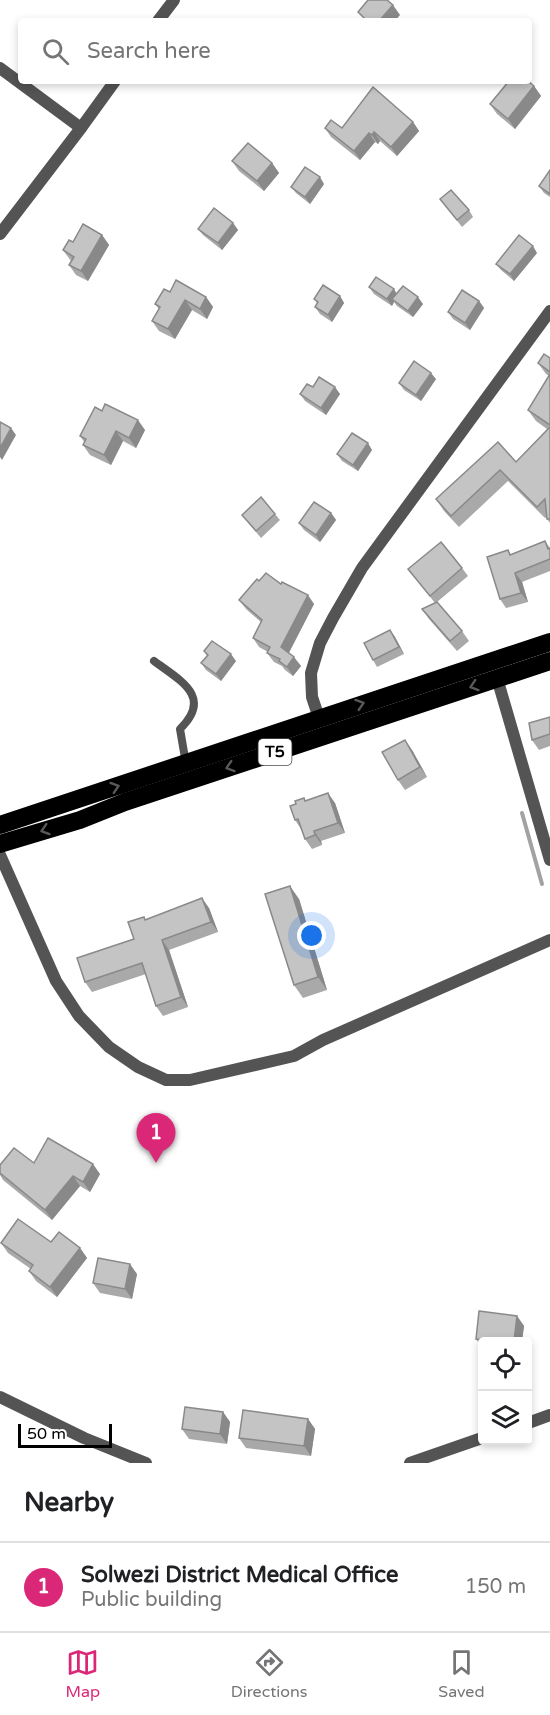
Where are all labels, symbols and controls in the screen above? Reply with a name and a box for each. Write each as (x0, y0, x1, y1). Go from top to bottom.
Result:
search box (18, 18, 532, 84)
icon: search (39, 35, 72, 68)
text: Search here (87, 38, 211, 64)
one-way arrow (469, 679, 480, 691)
one-way arrow (354, 699, 365, 712)
road number: T5 (258, 739, 292, 765)
one-way arrow (225, 760, 236, 773)
one-way arrow (109, 782, 120, 794)
one-way arrow (40, 823, 51, 835)
your location (297, 921, 326, 950)
pin: 1 (136, 1114, 176, 1163)
map controls (478, 1337, 532, 1445)
button: locate (478, 1337, 532, 1391)
button: layers (478, 1391, 532, 1445)
scale bar (18, 1421, 112, 1448)
text: 50 m (27, 1424, 66, 1444)
text: Nearby (24, 1487, 114, 1518)
text: Solwezi District Medical Office (81, 1562, 398, 1588)
text: 1 (37, 1575, 50, 1599)
text: 150 m (465, 1575, 526, 1599)
text: Public building (81, 1588, 222, 1612)
tab: Map (65, 1646, 100, 1702)
tab: Directions (231, 1646, 307, 1702)
tab: Saved (438, 1646, 485, 1702)

